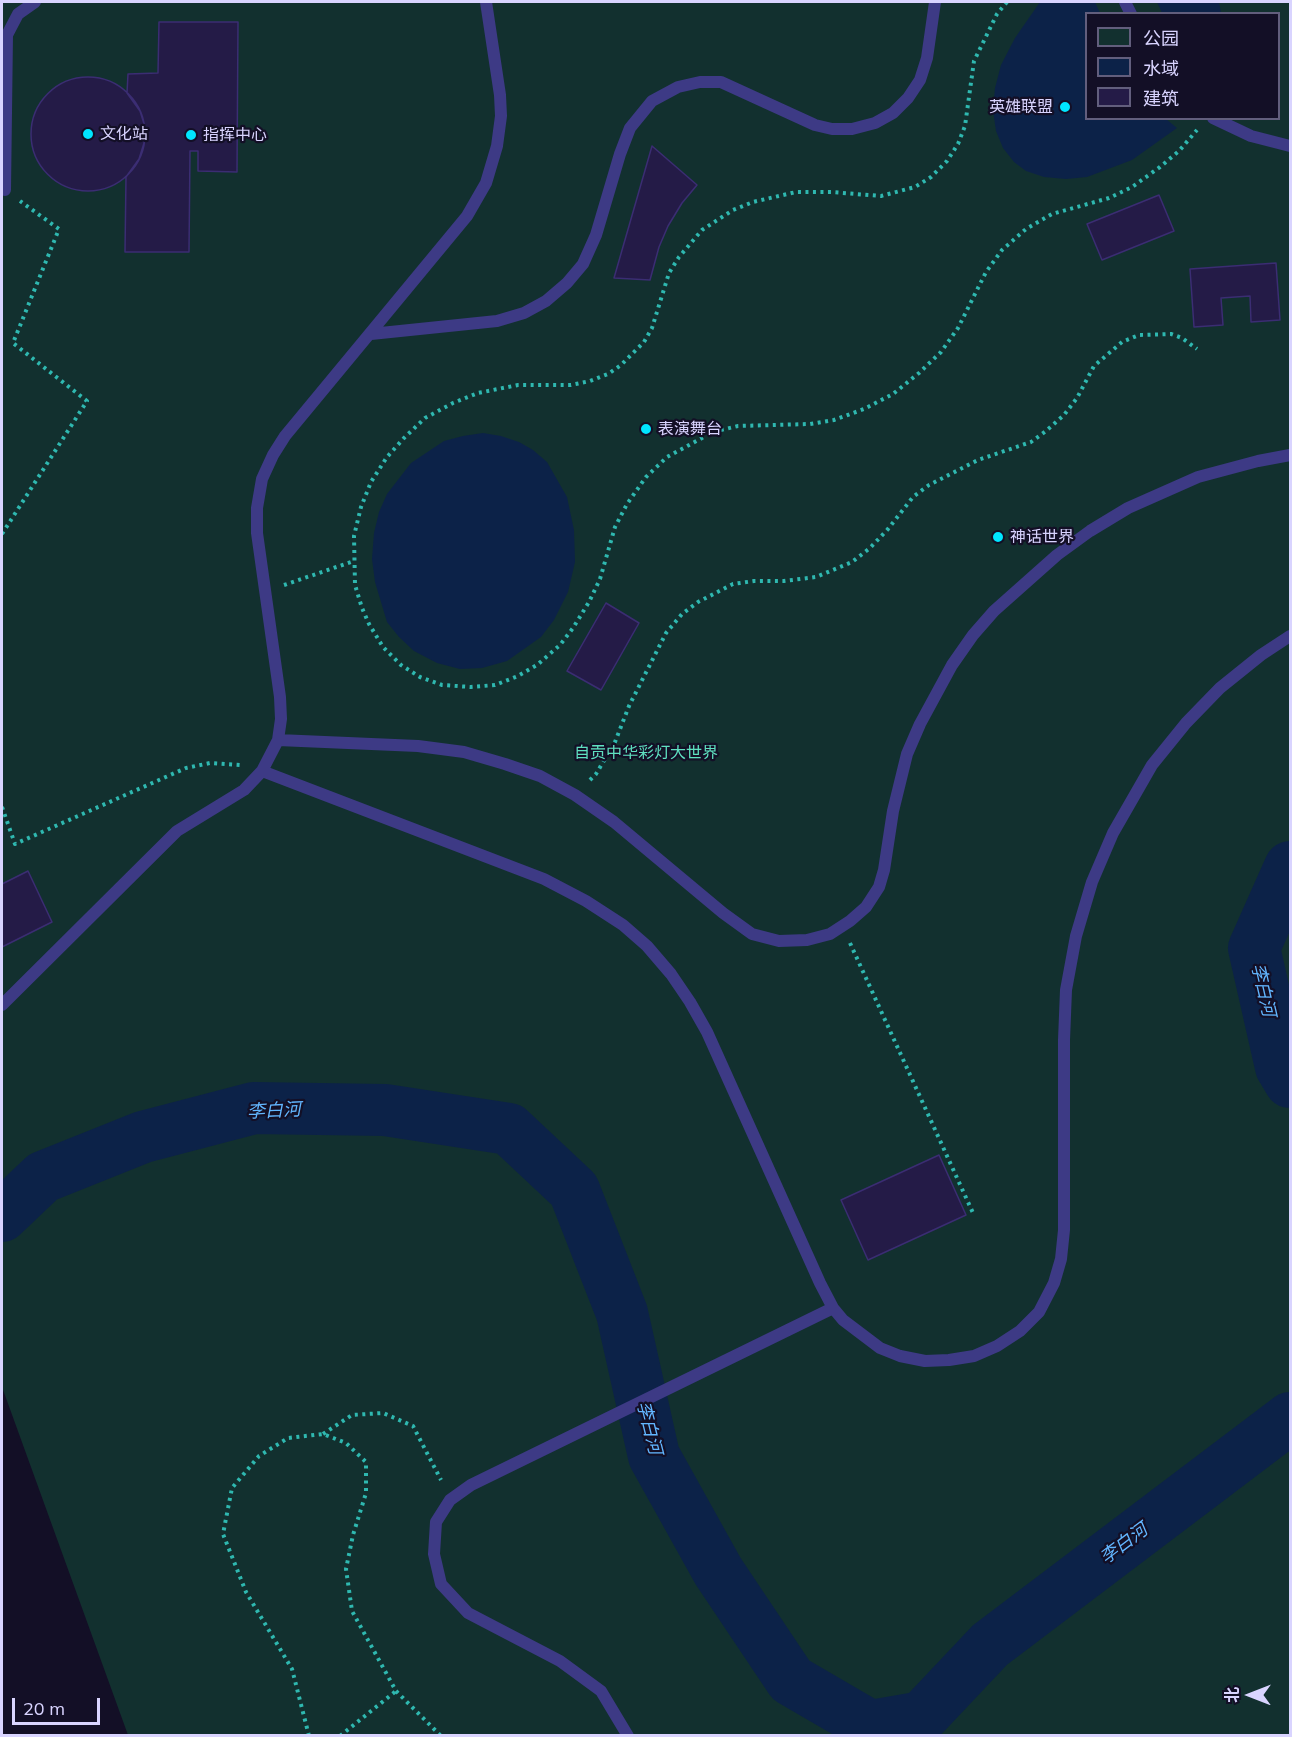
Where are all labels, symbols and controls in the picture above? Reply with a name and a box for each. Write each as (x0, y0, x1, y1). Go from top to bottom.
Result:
legend (1085, 12, 1280, 120)
text: 公园 (1143, 27, 1179, 50)
text: 水域 (1143, 57, 1179, 80)
text: 建筑 (1143, 87, 1179, 110)
place label: 英雄联盟 (989, 97, 1053, 117)
marker: 英雄联盟 (1058, 100, 1072, 114)
place label: 文化站 (100, 124, 148, 144)
place label: 指挥中心 (203, 125, 267, 145)
marker: 文化站 (81, 127, 95, 141)
marker: 指挥中心 (184, 128, 198, 142)
place label: 表演舞台 (658, 419, 722, 439)
marker: 表演舞台 (639, 422, 653, 436)
place label: 神话世界 (1010, 527, 1074, 547)
marker: 神话世界 (991, 530, 1005, 544)
park label: 自贡中华彩灯大世界 (574, 743, 718, 763)
water label: 李白河 (1246, 961, 1280, 1019)
water label: 李白河 (246, 1099, 302, 1123)
water label: 李白河 (632, 1399, 666, 1457)
water label: 李白河 (1096, 1519, 1152, 1569)
north arrow (1220, 1665, 1280, 1725)
scale bar (15, 1686, 104, 1724)
text: 北 (1222, 1687, 1242, 1703)
text: 20 m (23, 1697, 65, 1720)

